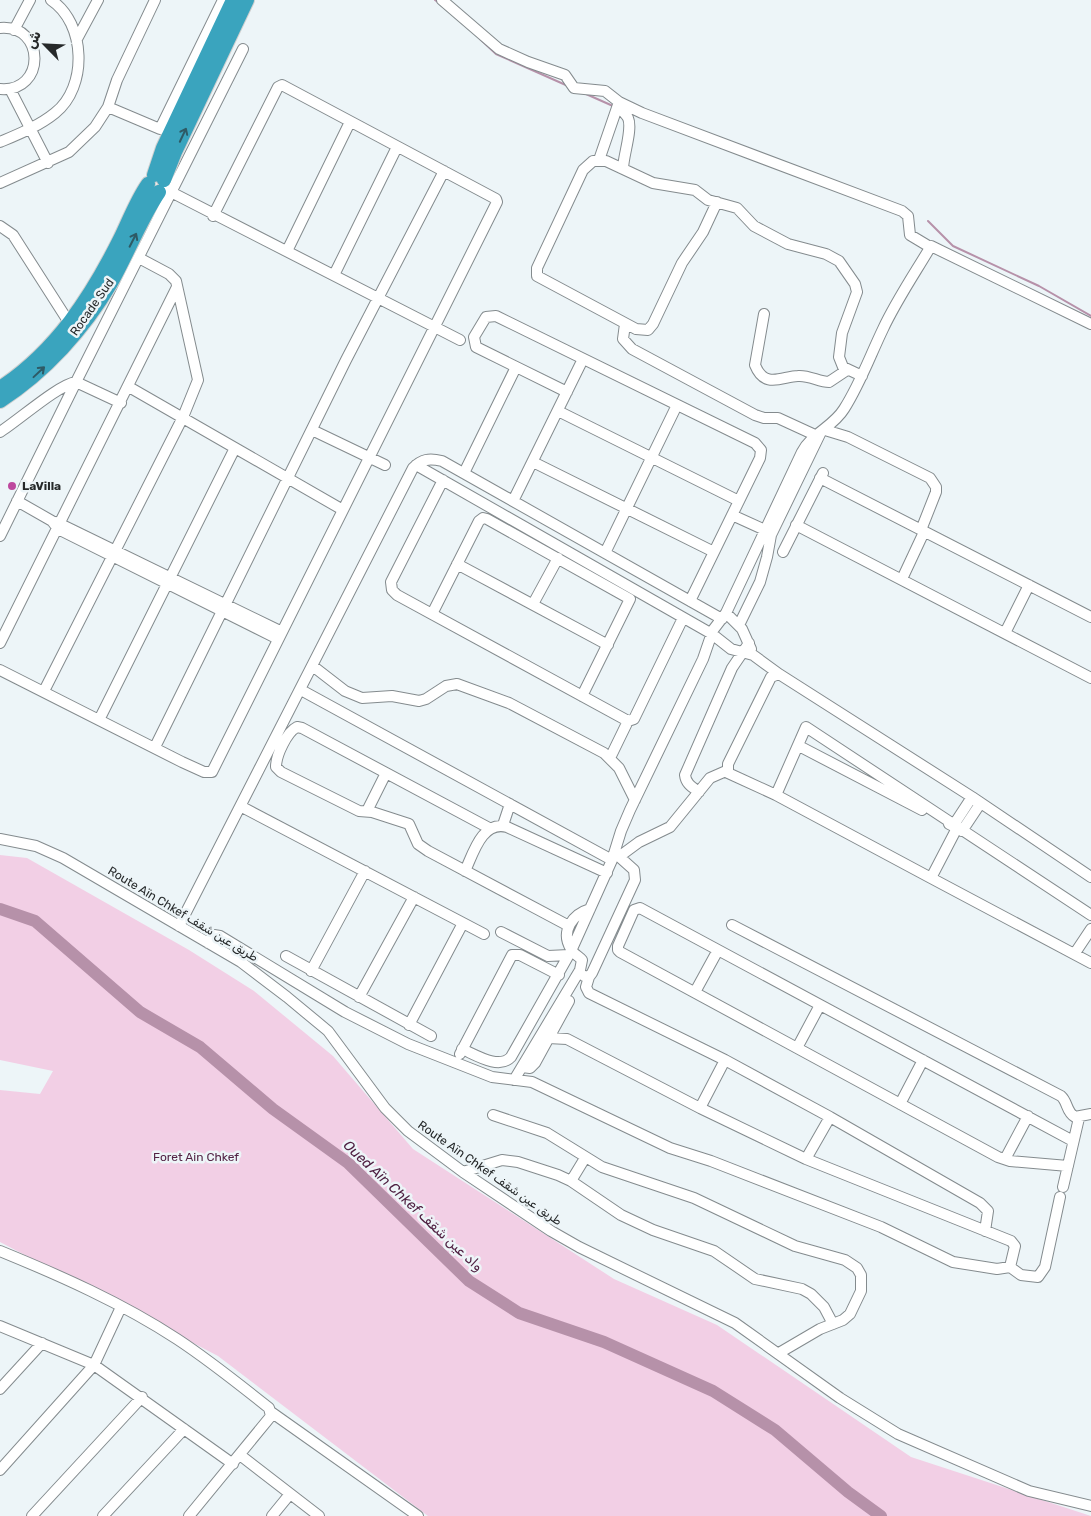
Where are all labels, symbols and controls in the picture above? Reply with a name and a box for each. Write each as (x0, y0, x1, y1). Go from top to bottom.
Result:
north arrow (20, 20, 70, 70)
text: ش (22, 28, 45, 51)
one-way arrow (179, 128, 188, 143)
one-way arrow (128, 233, 138, 248)
street label: Rocade Sud (67, 276, 117, 338)
one-way arrow (33, 366, 45, 378)
place label: LaVilla (22, 479, 61, 493)
marker: LaVilla (6, 480, 18, 492)
street label: Route Aïn Chkef طريق عين شقف (105, 864, 261, 965)
street label: Route Aïn Chkef طريق عين شقف (415, 1118, 565, 1229)
water label: Oued Aïn Chkef واد عين شقف (340, 1137, 486, 1275)
park label: Foret Ain Chkef (153, 1150, 239, 1164)

